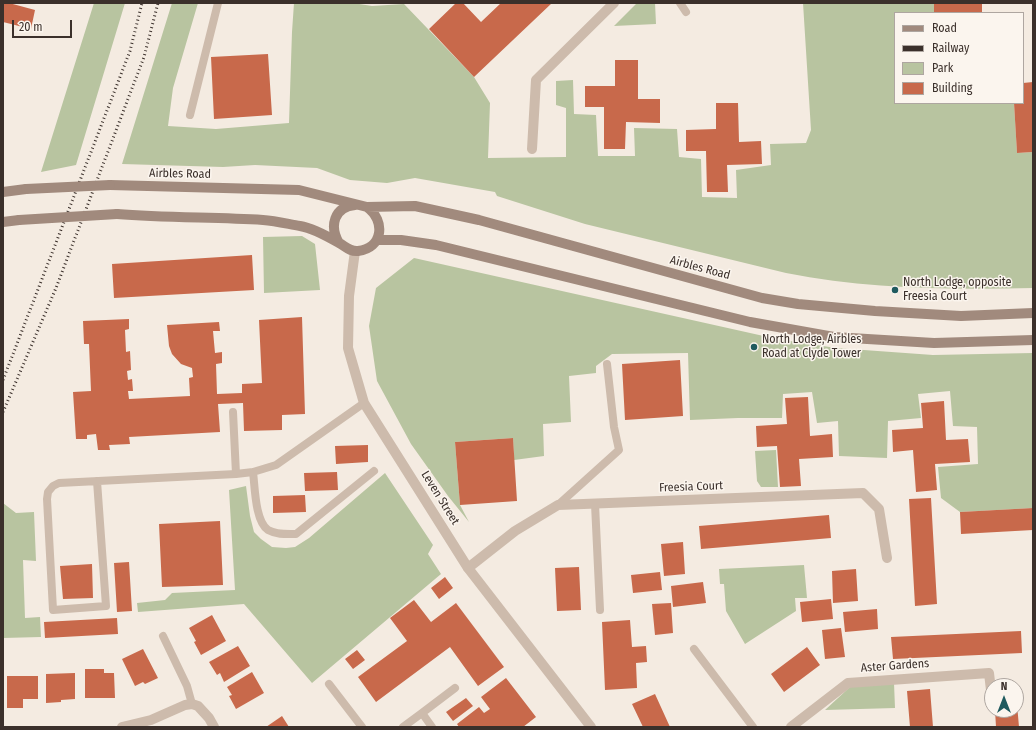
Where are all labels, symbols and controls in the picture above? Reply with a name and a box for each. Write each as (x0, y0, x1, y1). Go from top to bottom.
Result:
scale bar (14, 12, 74, 38)
legend (894, 12, 1024, 104)
text: 20 m (19, 20, 43, 34)
text: Road (932, 21, 957, 35)
text: Railway (932, 41, 969, 55)
text: Park (932, 61, 953, 75)
text: Building (932, 81, 972, 95)
street label: Airbles Road (149, 166, 211, 182)
street label: Airbles Road (668, 253, 732, 283)
place label: North Lodge, opposite Freesia Court (903, 276, 1011, 304)
marker: North Lodge, opposite Freesia Court (890, 285, 900, 295)
place label: North Lodge, Airbles Road at Clyde Tower (762, 333, 861, 361)
marker: North Lodge, Airbles Road at Clyde Tower (749, 342, 759, 352)
street label: Leven Street (418, 468, 462, 528)
street label: Freesia Court (659, 479, 723, 495)
street label: Aster Gardens (860, 656, 930, 676)
north arrow (984, 678, 1024, 718)
text: N (1001, 680, 1007, 693)

